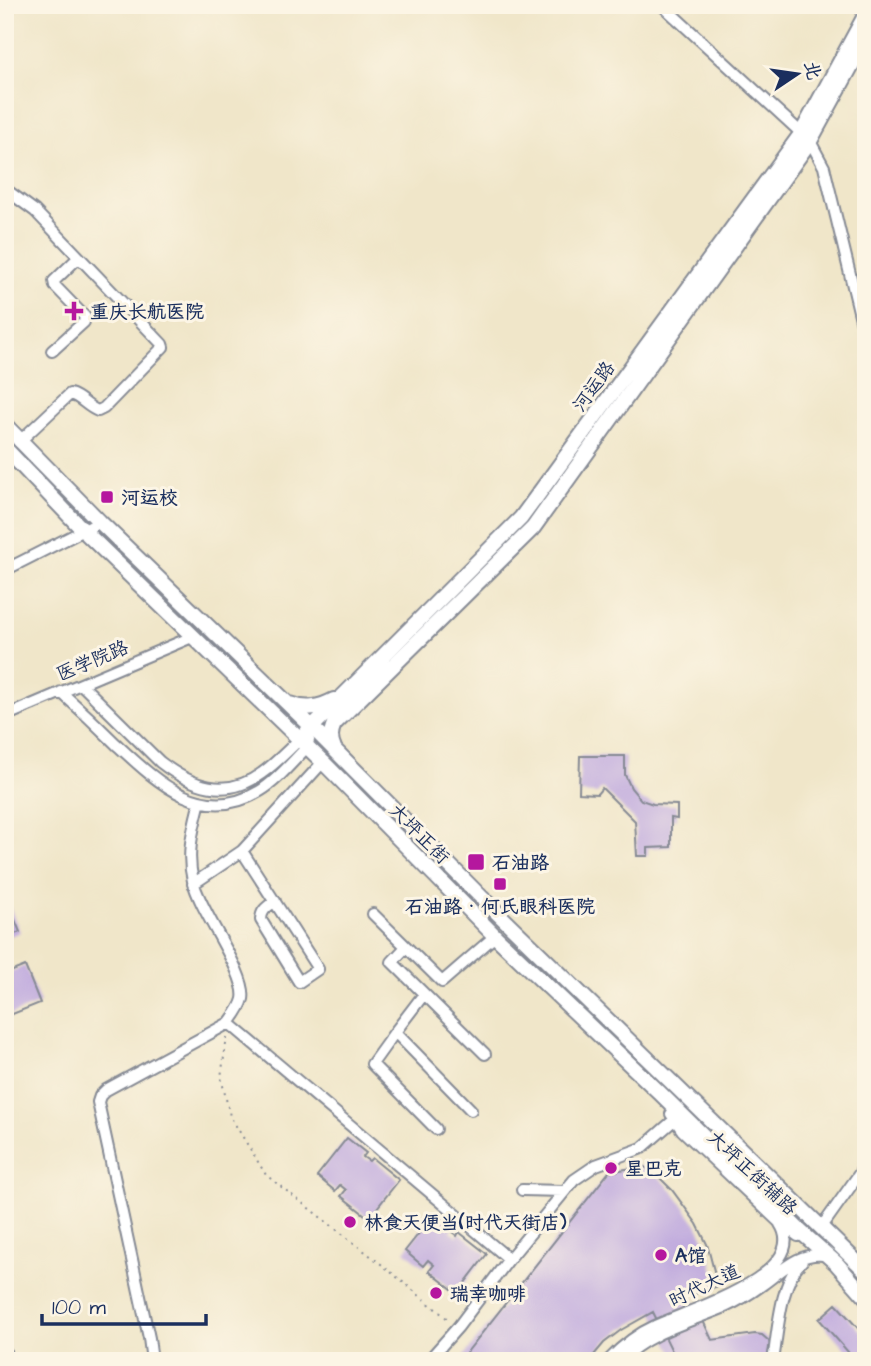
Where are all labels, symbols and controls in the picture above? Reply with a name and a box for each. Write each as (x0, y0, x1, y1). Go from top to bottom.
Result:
north arrow (762, 38, 832, 108)
text: 北 (797, 58, 827, 83)
place label: 重庆长航医院 (90, 299, 204, 326)
marker: 重庆长航医院 (64, 301, 84, 321)
street label: 河运路 (567, 356, 622, 418)
place label: 河运校 (121, 485, 178, 512)
marker: 河运校 (99, 489, 115, 505)
street label: 医学院路 (52, 634, 133, 689)
street label: 大坪正街 (383, 798, 455, 870)
place label: 石油路 (492, 850, 549, 877)
marker: 石油路 (466, 852, 486, 872)
marker: 石油路‧何氏眼科医院 (492, 876, 508, 892)
place label: 石油路‧何氏眼科医院 (405, 894, 595, 921)
street label: 大坪正街辅路 (701, 1124, 803, 1222)
place label: 星巴克 (625, 1156, 682, 1183)
marker: 星巴克 (603, 1160, 619, 1176)
place label: 林食天便当(时代天街店) (364, 1210, 567, 1237)
marker: 林食天便当(时代天街店) (342, 1214, 358, 1230)
place label: A馆 (675, 1243, 706, 1270)
marker: A馆 (653, 1247, 669, 1263)
street label: 时代大道 (664, 1258, 745, 1315)
place label: 瑞幸咖啡 (450, 1281, 526, 1308)
scale bar (42, 1282, 206, 1326)
marker: 瑞幸咖啡 (428, 1285, 444, 1301)
text: 100 m (52, 1293, 107, 1322)

